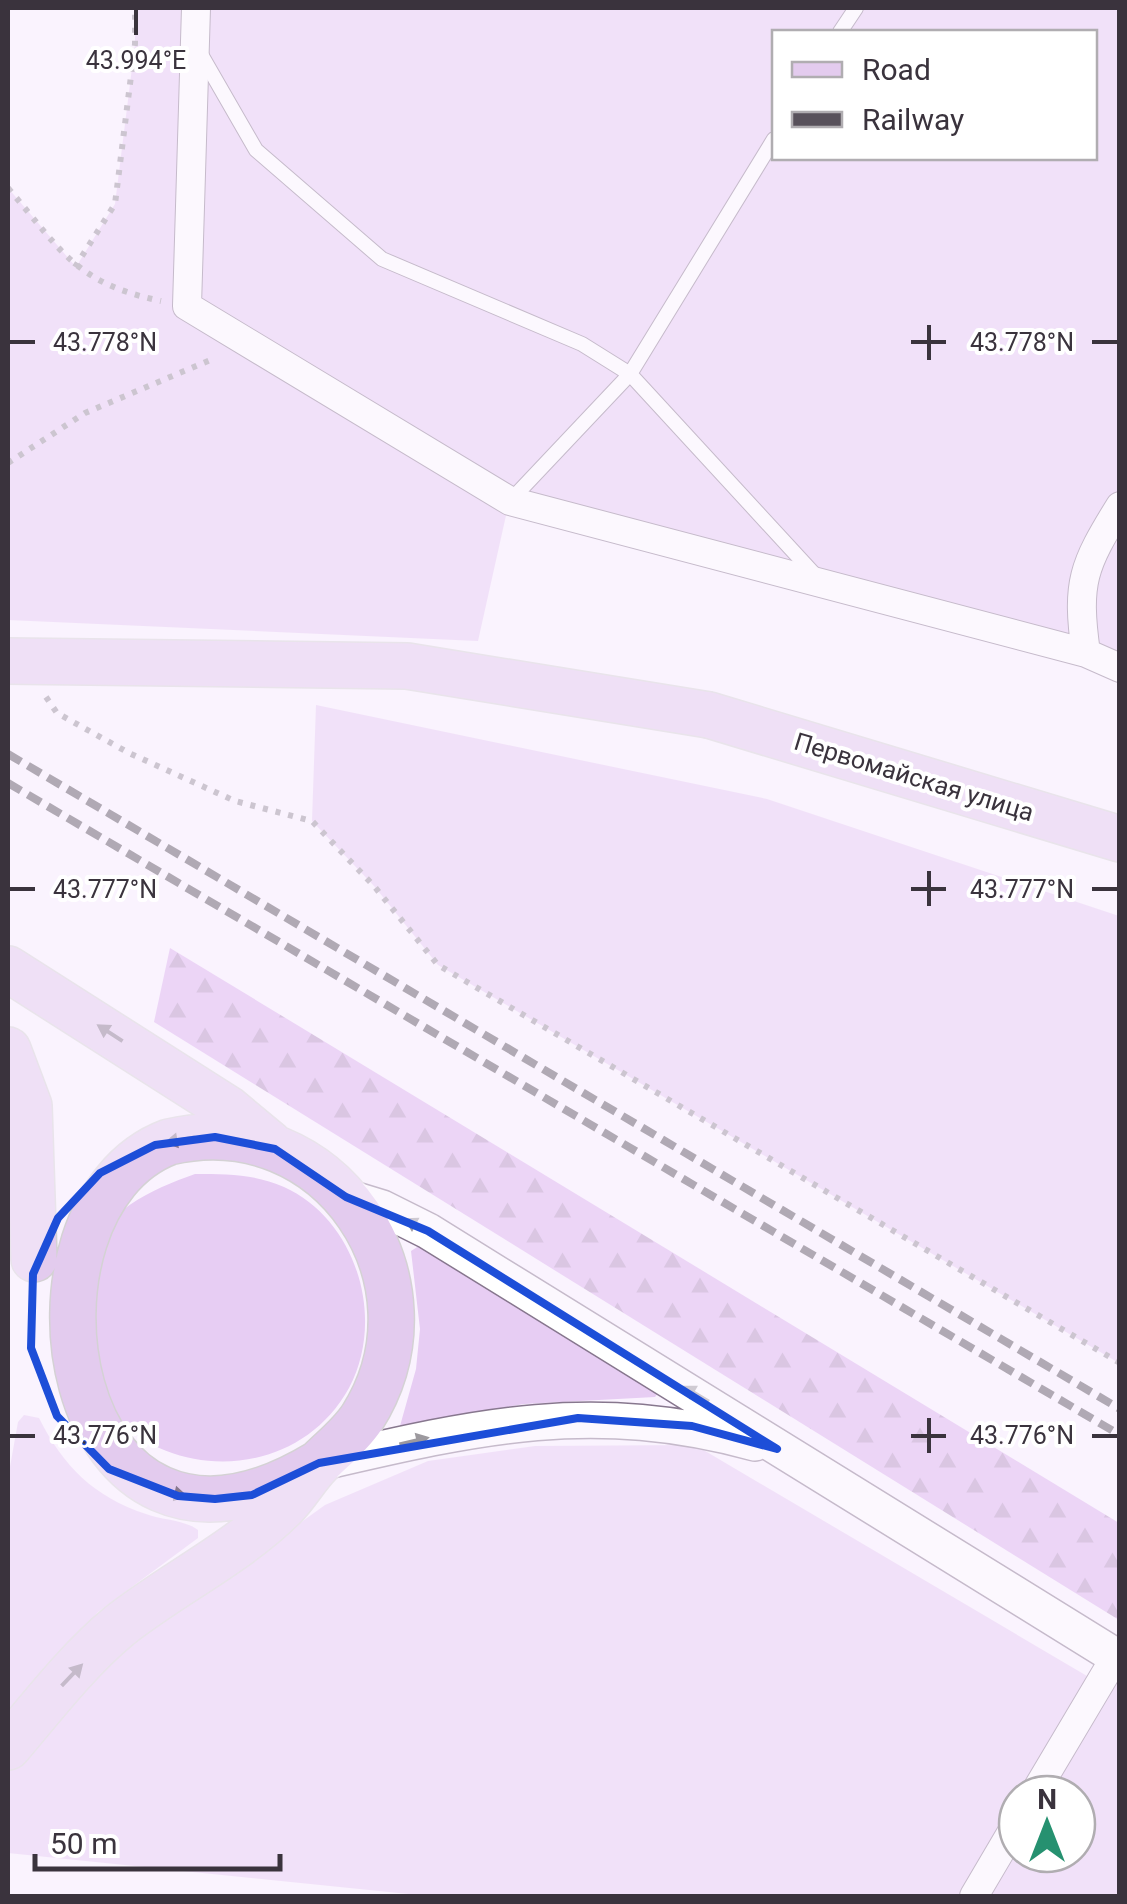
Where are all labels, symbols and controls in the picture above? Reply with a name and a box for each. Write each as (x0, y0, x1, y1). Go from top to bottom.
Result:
legend (772, 30, 1097, 160)
text: 43.994°E (86, 46, 186, 75)
text: Road (862, 52, 931, 87)
text: Railway (862, 102, 964, 137)
text: 43.778°N (53, 328, 157, 357)
text: 43.778°N (970, 328, 1074, 357)
street label: Первомайская улица (791, 727, 1037, 827)
text: 43.777°N (53, 875, 157, 904)
text: 43.777°N (970, 875, 1074, 904)
one-way arrow (96, 1024, 124, 1042)
one-way arrow (164, 1133, 195, 1149)
one-way arrow (403, 1218, 432, 1235)
one-way arrow (682, 1386, 710, 1403)
text: 43.776°N (53, 1421, 157, 1450)
text: 43.776°N (970, 1421, 1074, 1450)
one-way arrow (399, 1433, 430, 1448)
one-way arrow (157, 1486, 188, 1502)
one-way arrow (60, 1663, 83, 1687)
north arrow (997, 1774, 1097, 1874)
text: N (1037, 1783, 1057, 1816)
scale bar (35, 1809, 280, 1871)
text: 50 m (50, 1826, 117, 1861)

